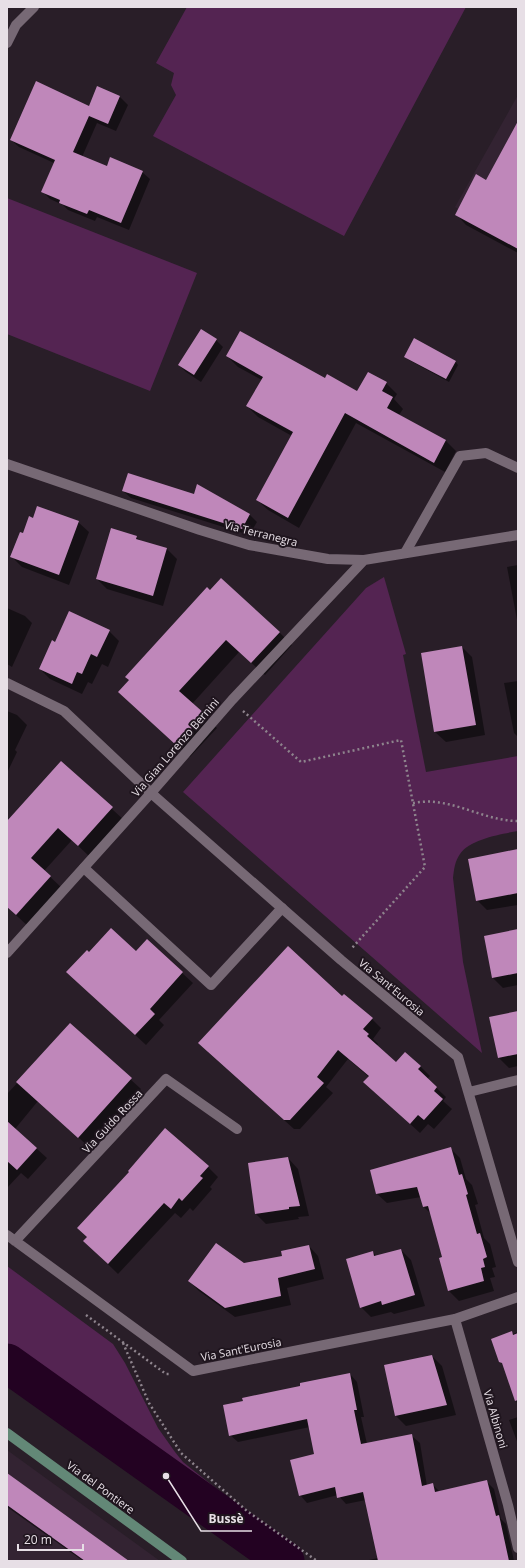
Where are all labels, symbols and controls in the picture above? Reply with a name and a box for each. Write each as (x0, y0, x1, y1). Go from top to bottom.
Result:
street label: Via Terranegra (223, 517, 299, 549)
street label: Via Gian Lorenzo Bernini (128, 695, 222, 799)
street label: Via Sant'Eurosia (356, 955, 428, 1019)
street label: Via Guido Rossa (79, 1086, 145, 1156)
street label: Via Sant'Eurosia (199, 1334, 283, 1364)
street label: Via Albinoni (480, 1388, 512, 1450)
street label: Via del Pontiere (64, 1457, 138, 1517)
callout: Bussè (201, 1507, 252, 1531)
text: Bussè (209, 1510, 243, 1527)
scale bar (18, 1526, 83, 1552)
text: 20 m (24, 1531, 52, 1548)

